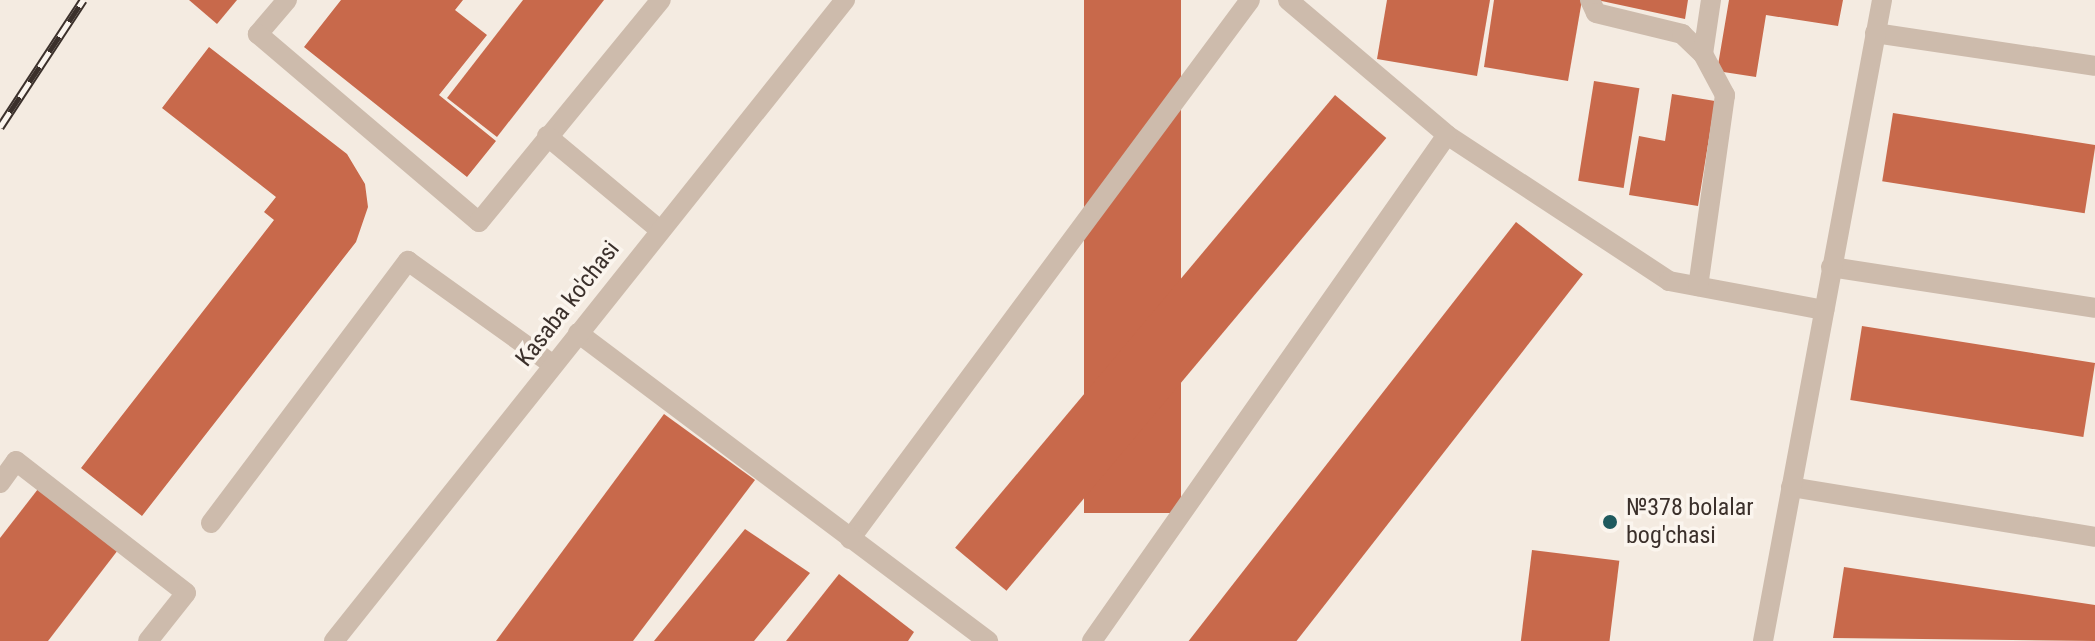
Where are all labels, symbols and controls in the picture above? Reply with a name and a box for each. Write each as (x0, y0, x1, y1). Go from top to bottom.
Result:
street label: Kasaba ko'chasi (510, 236, 626, 372)
place label: №378 bolalar bog'chasi (1626, 494, 1754, 550)
marker: №378 bolalar bog'chasi (1601, 513, 1619, 531)

